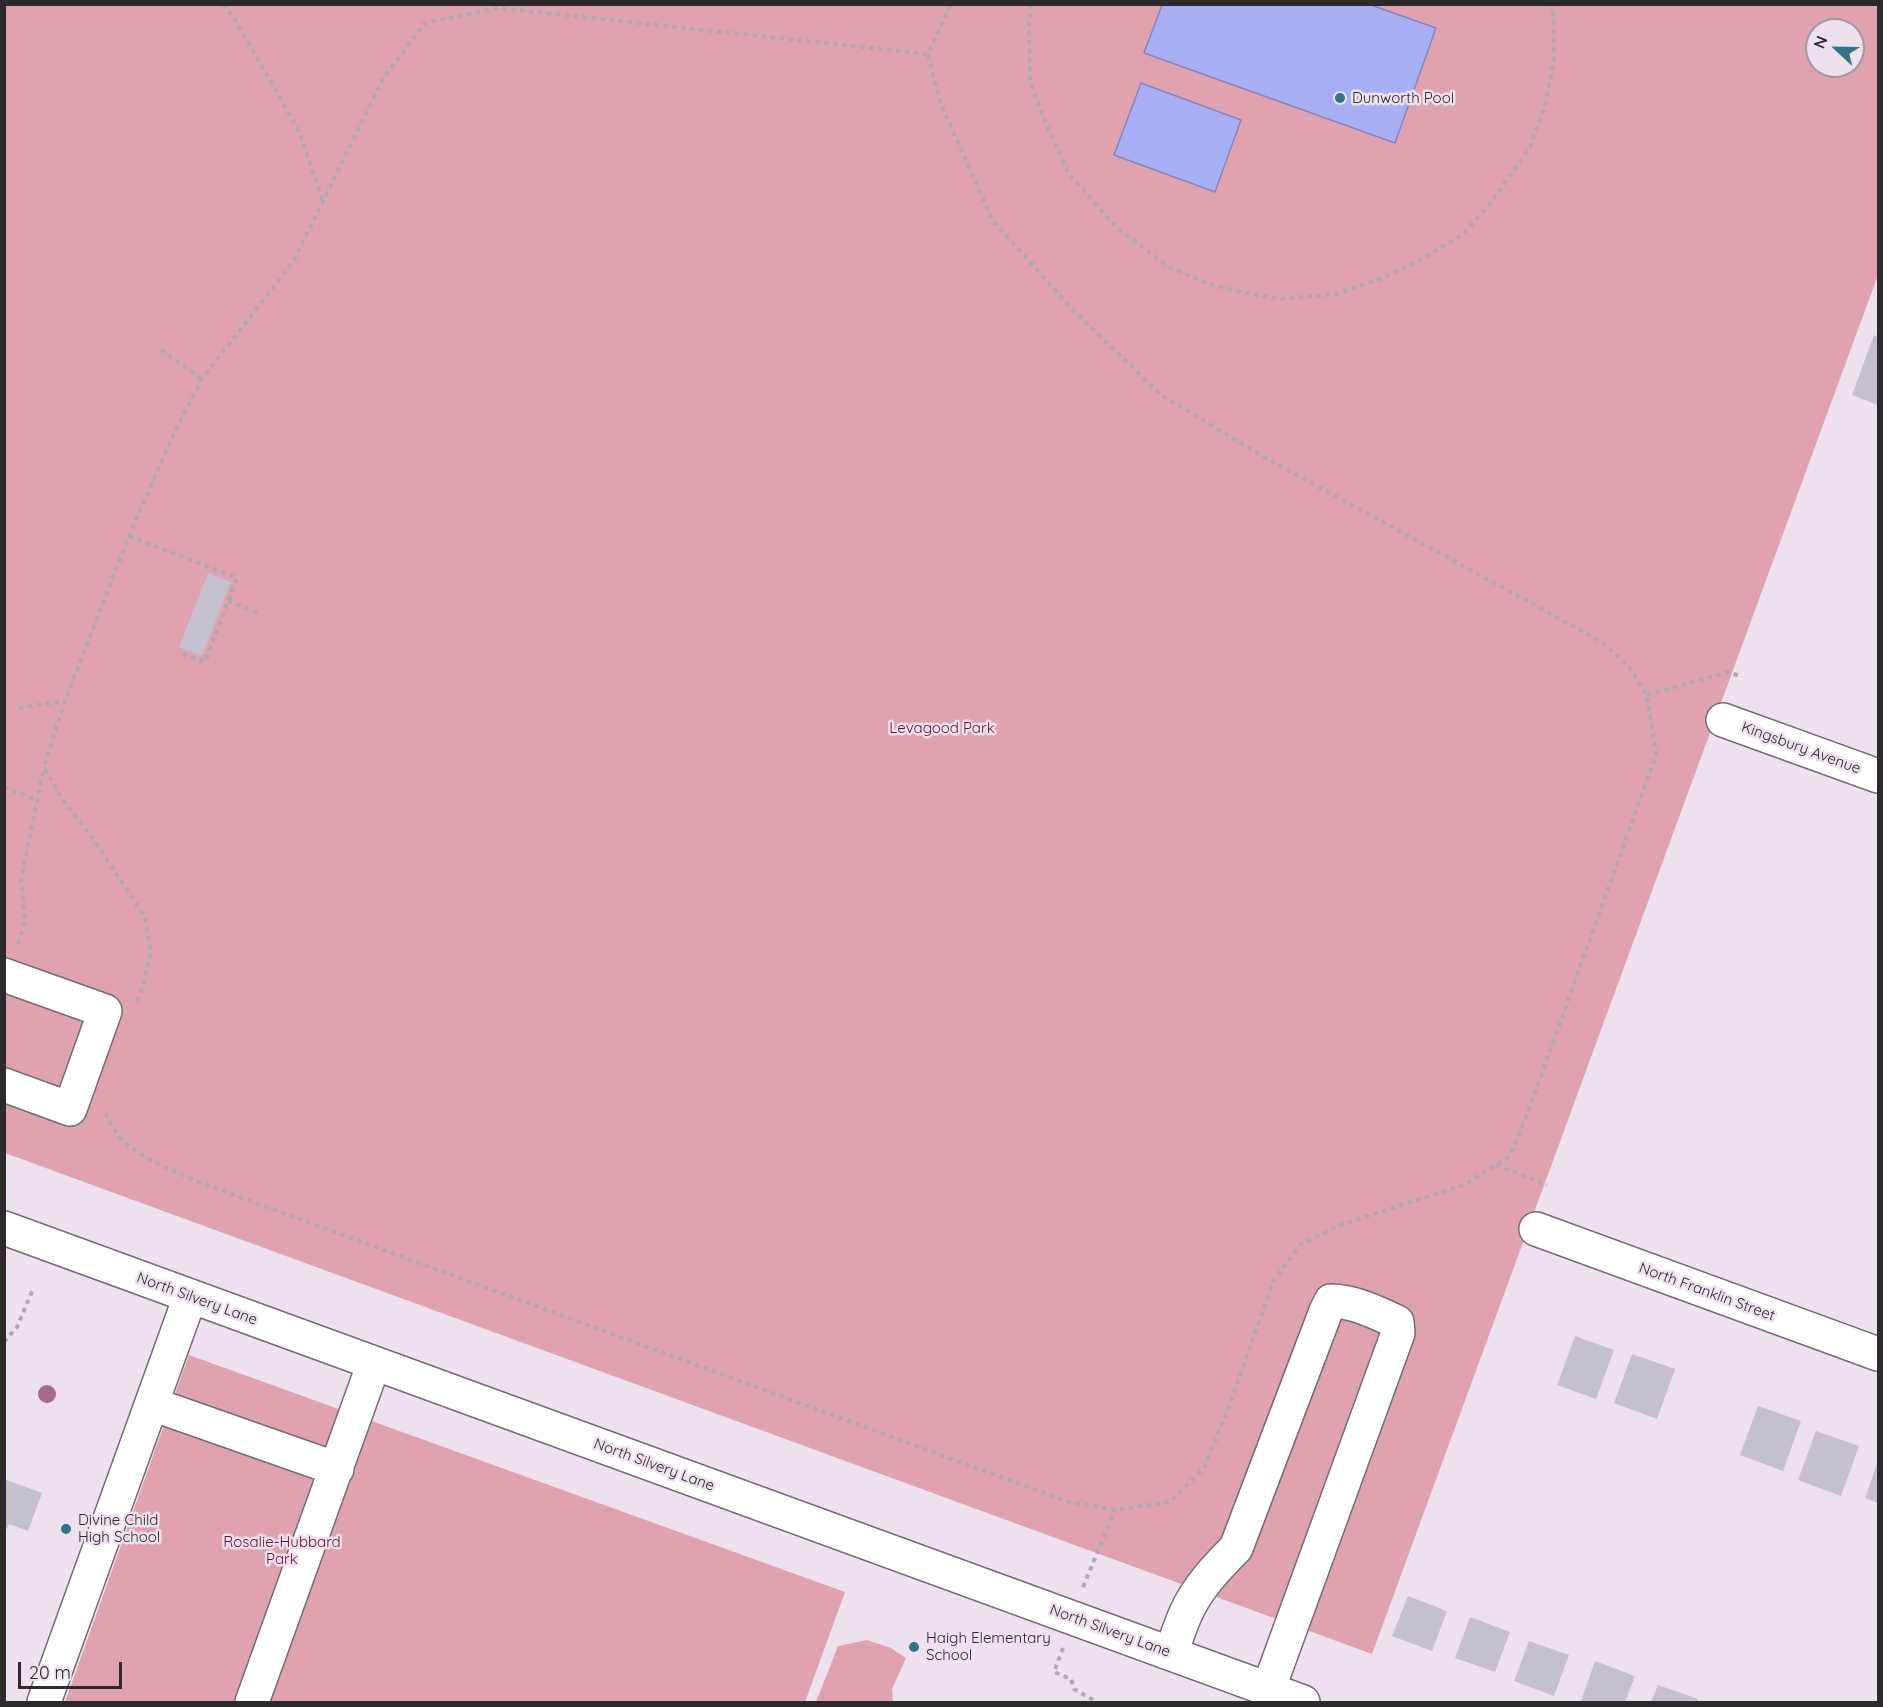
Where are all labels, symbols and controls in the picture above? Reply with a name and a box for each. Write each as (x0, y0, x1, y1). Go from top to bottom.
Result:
north arrow (1805, 18, 1865, 78)
text: N (1809, 33, 1832, 51)
place label: Dunworth Pool (1352, 89, 1454, 107)
marker: Dunworth Pool (1333, 91, 1347, 105)
street label: Kingsbury Avenue (1739, 718, 1863, 778)
park label: Levagood Park (889, 719, 995, 737)
street label: North Franklin Street (1636, 1259, 1778, 1325)
street label: North Silvery Lane (134, 1269, 260, 1329)
street label: North Silvery Lane (591, 1435, 717, 1495)
place label: Divine Child High School (78, 1511, 160, 1546)
marker: Divine Child High School (59, 1522, 73, 1536)
park label: Rosalie-Hubbard Park (223, 1533, 341, 1568)
street label: North Silvery Lane (1047, 1601, 1173, 1661)
place label: Haigh Elementary School (926, 1629, 1051, 1664)
marker: Haigh Elementary School (907, 1640, 921, 1654)
scale bar (21, 1650, 124, 1688)
text: 20 m (29, 1661, 71, 1684)

